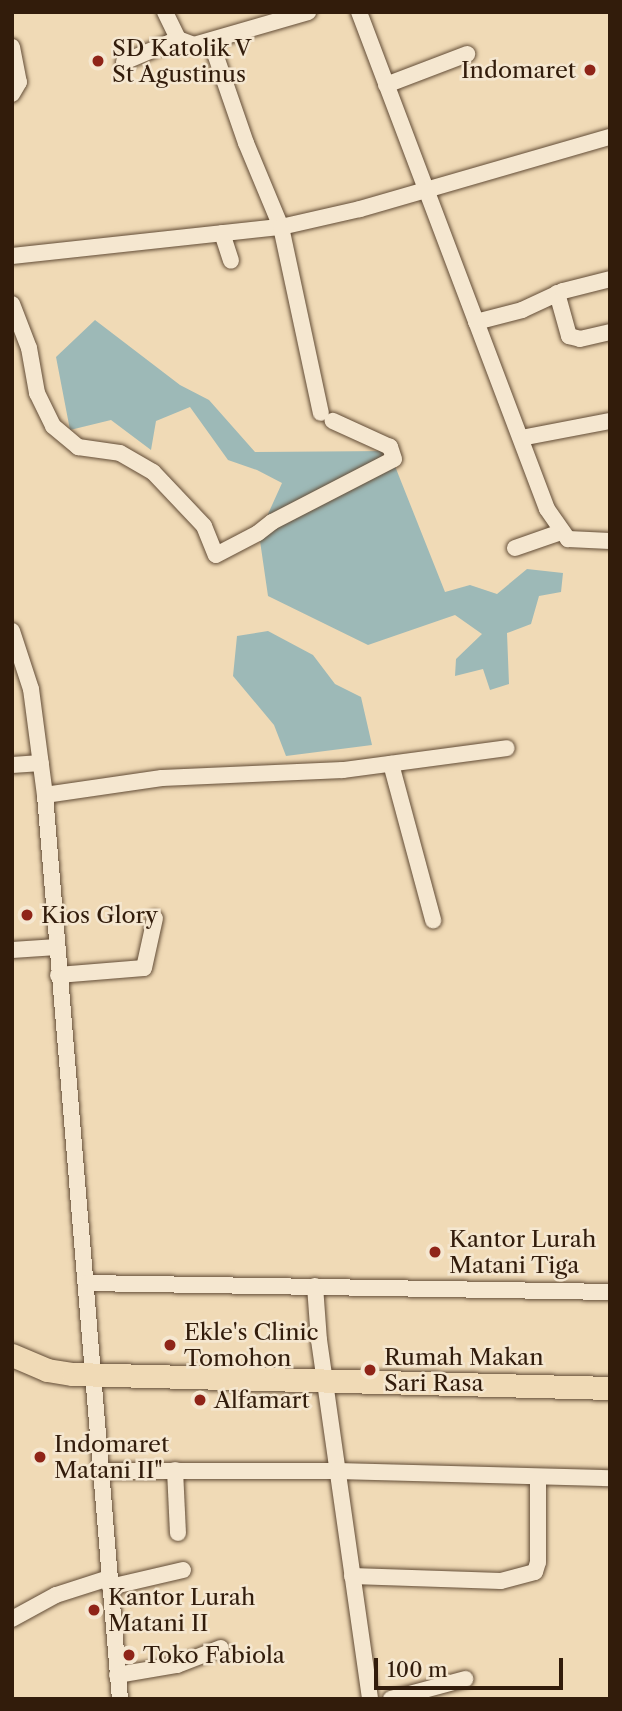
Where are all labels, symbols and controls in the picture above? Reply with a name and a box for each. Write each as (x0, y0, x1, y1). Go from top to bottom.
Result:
place label: SD Katolik V St Agustinus (112, 34, 253, 88)
marker: SD Katolik V St Agustinus (90, 53, 106, 69)
place label: Indomaret (461, 56, 576, 84)
marker: Indomaret (582, 62, 598, 78)
place label: Kios Glory (41, 901, 158, 929)
marker: Kios Glory (19, 907, 35, 923)
place label: Kantor Lurah Matani Tiga (449, 1225, 597, 1279)
marker: Kantor Lurah Matani Tiga (427, 1244, 443, 1260)
place label: Ekle's Clinic Tomohon (184, 1318, 319, 1372)
marker: Ekle's Clinic Tomohon (162, 1337, 178, 1353)
place label: Rumah Makan Sari Rasa (384, 1343, 544, 1397)
marker: Rumah Makan Sari Rasa (362, 1362, 378, 1378)
place label: Alfamart (214, 1386, 310, 1414)
marker: Alfamart (192, 1392, 208, 1408)
place label: Indomaret Matani II" (54, 1430, 169, 1484)
marker: Indomaret Matani II" (32, 1449, 48, 1465)
place label: Kantor Lurah Matani II (108, 1583, 256, 1637)
marker: Kantor Lurah Matani II (86, 1602, 102, 1618)
place label: Toko Fabiola (143, 1641, 285, 1669)
scale bar (377, 1644, 566, 1688)
marker: Toko Fabiola (121, 1647, 137, 1663)
text: 100 m (387, 1657, 448, 1682)

